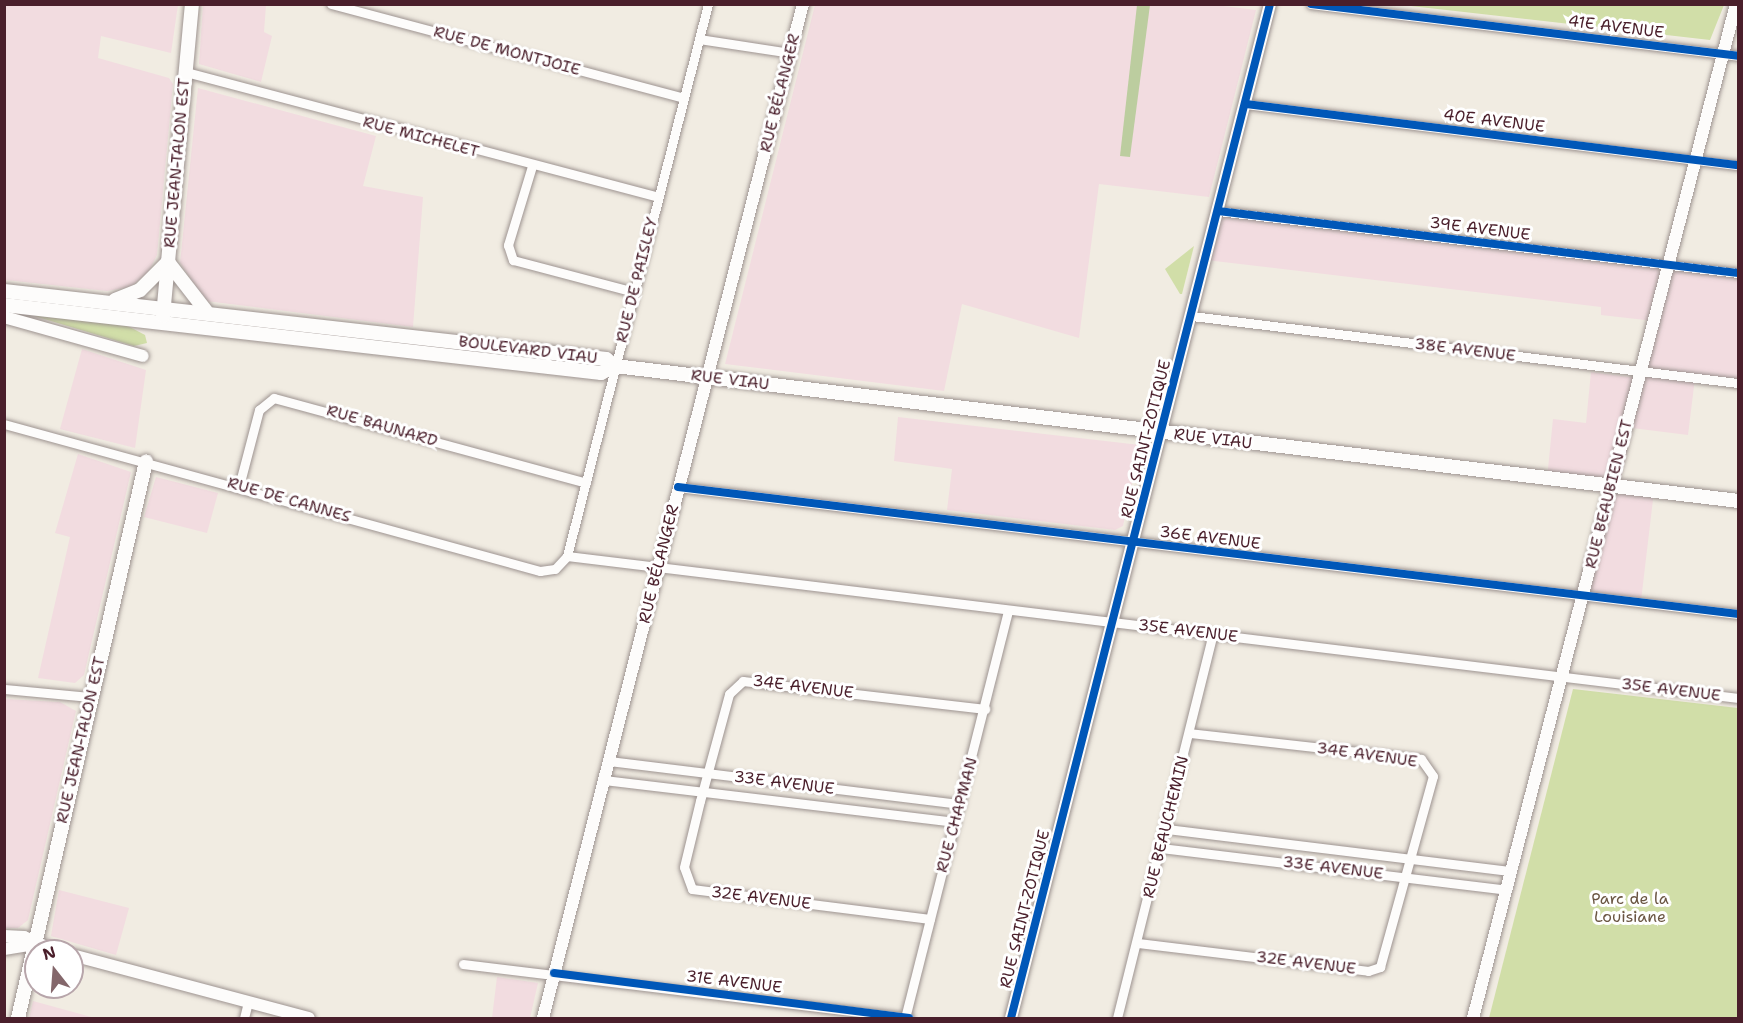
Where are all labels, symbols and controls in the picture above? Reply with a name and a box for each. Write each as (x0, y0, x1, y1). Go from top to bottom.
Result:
street label: 41E AVENUE (1567, 12, 1665, 42)
street label: RUE DE MONTJOIE (431, 22, 583, 80)
street label: RUE BÉLANGER (756, 32, 804, 154)
street label: RUE JEAN-TALON EST (160, 77, 194, 249)
street label: 40E AVENUE (1442, 105, 1546, 137)
street label: RUE MICHELET (361, 112, 481, 162)
street label: 39E AVENUE (1429, 213, 1531, 245)
street label: RUE DE PAISLEY (612, 215, 662, 345)
street label: BOULEVARD VIAU (457, 332, 599, 368)
street label: 38E AVENUE (1413, 334, 1517, 366)
street label: RUE SAINT-ZOTIQUE (1117, 358, 1175, 520)
street label: RUE VIAU (690, 366, 770, 394)
street label: RUE BAUNARD (324, 401, 440, 451)
street label: RUE BEAUBIEN EST (1581, 417, 1637, 571)
street label: RUE VIAU (1173, 425, 1253, 453)
street label: RUE DE CANNES (225, 473, 353, 527)
street label: RUE BÉLANGER (635, 503, 683, 625)
street label: 36E AVENUE (1158, 522, 1262, 554)
street label: 35E AVENUE (1137, 615, 1239, 647)
street label: RUE JEAN-TALON EST (52, 655, 110, 825)
street label: 34E AVENUE (751, 671, 855, 703)
street label: 35E AVENUE (1620, 674, 1722, 706)
street label: 34E AVENUE (1315, 738, 1419, 772)
street label: RUE BEAUCHEMIN (1139, 754, 1193, 900)
street label: RUE CHAPMAN (932, 755, 982, 875)
street label: 33E AVENUE (733, 767, 835, 799)
street label: RUE SAINT-ZOTIQUE (996, 828, 1054, 990)
street label: 33E AVENUE (1282, 852, 1384, 884)
street label: 32E AVENUE (710, 882, 812, 914)
park label: Parc de la Louisiane (1591, 889, 1669, 927)
north arrow (24, 939, 84, 999)
text: N (40, 941, 58, 965)
street label: 32E AVENUE (1255, 947, 1357, 979)
street label: 31E AVENUE (685, 967, 783, 997)

